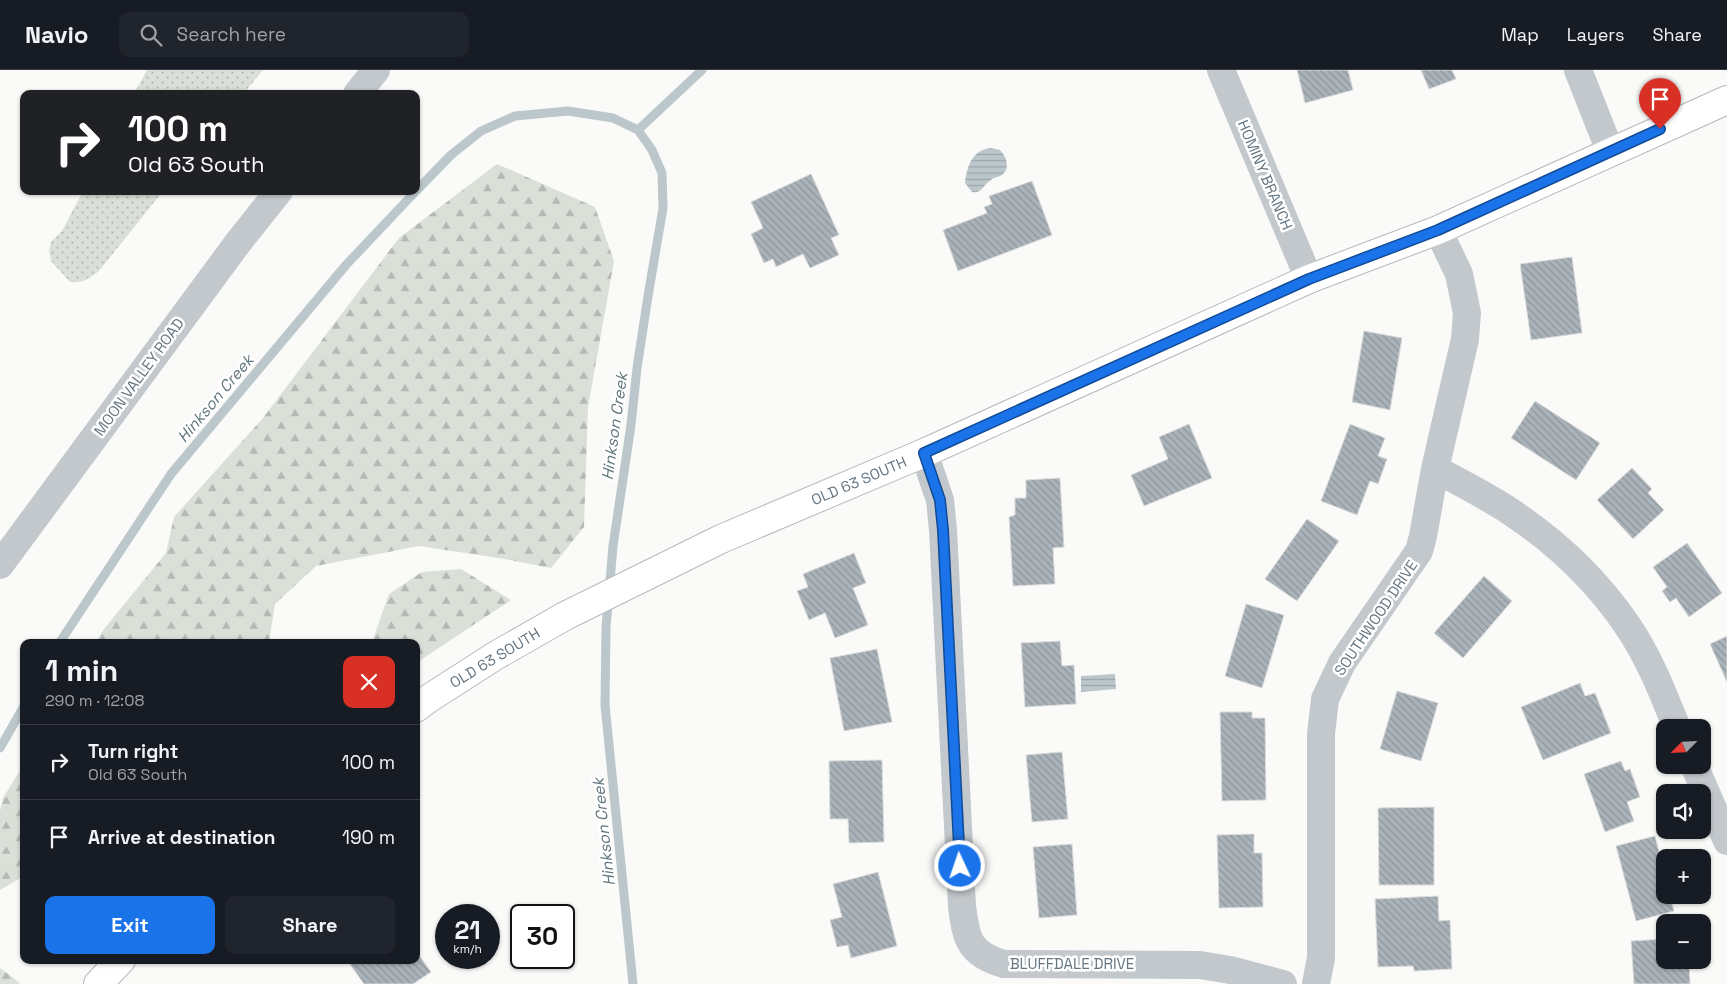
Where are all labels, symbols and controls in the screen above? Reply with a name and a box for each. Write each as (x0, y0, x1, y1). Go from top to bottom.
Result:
search box (119, 12, 469, 57)
text: Navio (25, 19, 89, 50)
icon: search (137, 21, 165, 49)
text: Search here (177, 22, 286, 47)
text: Map (1501, 23, 1539, 46)
text: Layers (1567, 23, 1624, 46)
text: Share (1652, 23, 1702, 46)
pin (1639, 78, 1681, 129)
icon: arrive (1646, 85, 1674, 113)
text: 100 m (128, 107, 228, 151)
icon: right (45, 110, 110, 175)
street label: HOMINY BRANCH (1234, 117, 1297, 233)
text: Old 63 South (128, 150, 264, 178)
street label: MOON VALLEY ROAD (89, 314, 188, 439)
water label: Hinkson Creek (172, 348, 260, 447)
water label: Hinkson Creek (597, 369, 633, 481)
street label: OLD 63 SOUTH (808, 452, 909, 509)
street label: SOUTHWOOD DRIVE (1330, 556, 1421, 679)
street label: OLD 63 SOUTH (446, 623, 543, 692)
text: 1 min (45, 651, 118, 690)
button: close (343, 656, 395, 708)
text: 290 m · 12:08 (45, 690, 144, 711)
north arrow (1656, 719, 1711, 774)
map controls (1656, 719, 1711, 969)
text: Turn right (88, 739, 178, 764)
icon: right (45, 748, 73, 776)
text: 100 m (341, 750, 395, 775)
text: Old 63 South (88, 764, 187, 785)
water label: Hinkson Creek (587, 775, 620, 887)
button: sound (1656, 784, 1711, 839)
icon: arrive (45, 823, 73, 851)
text: Arrive at destination (88, 825, 276, 850)
text: 190 m (342, 825, 395, 850)
position arrow (933, 839, 985, 891)
button: + (1656, 849, 1711, 904)
button: Exit (45, 896, 215, 954)
button: Share (225, 896, 395, 954)
speed limit sign: 30 (510, 904, 575, 969)
text: 21 (454, 914, 481, 946)
button: − (1656, 914, 1711, 969)
text: km/h (453, 941, 482, 957)
street label: BLUFFDALE DRIVE (1010, 954, 1134, 973)

